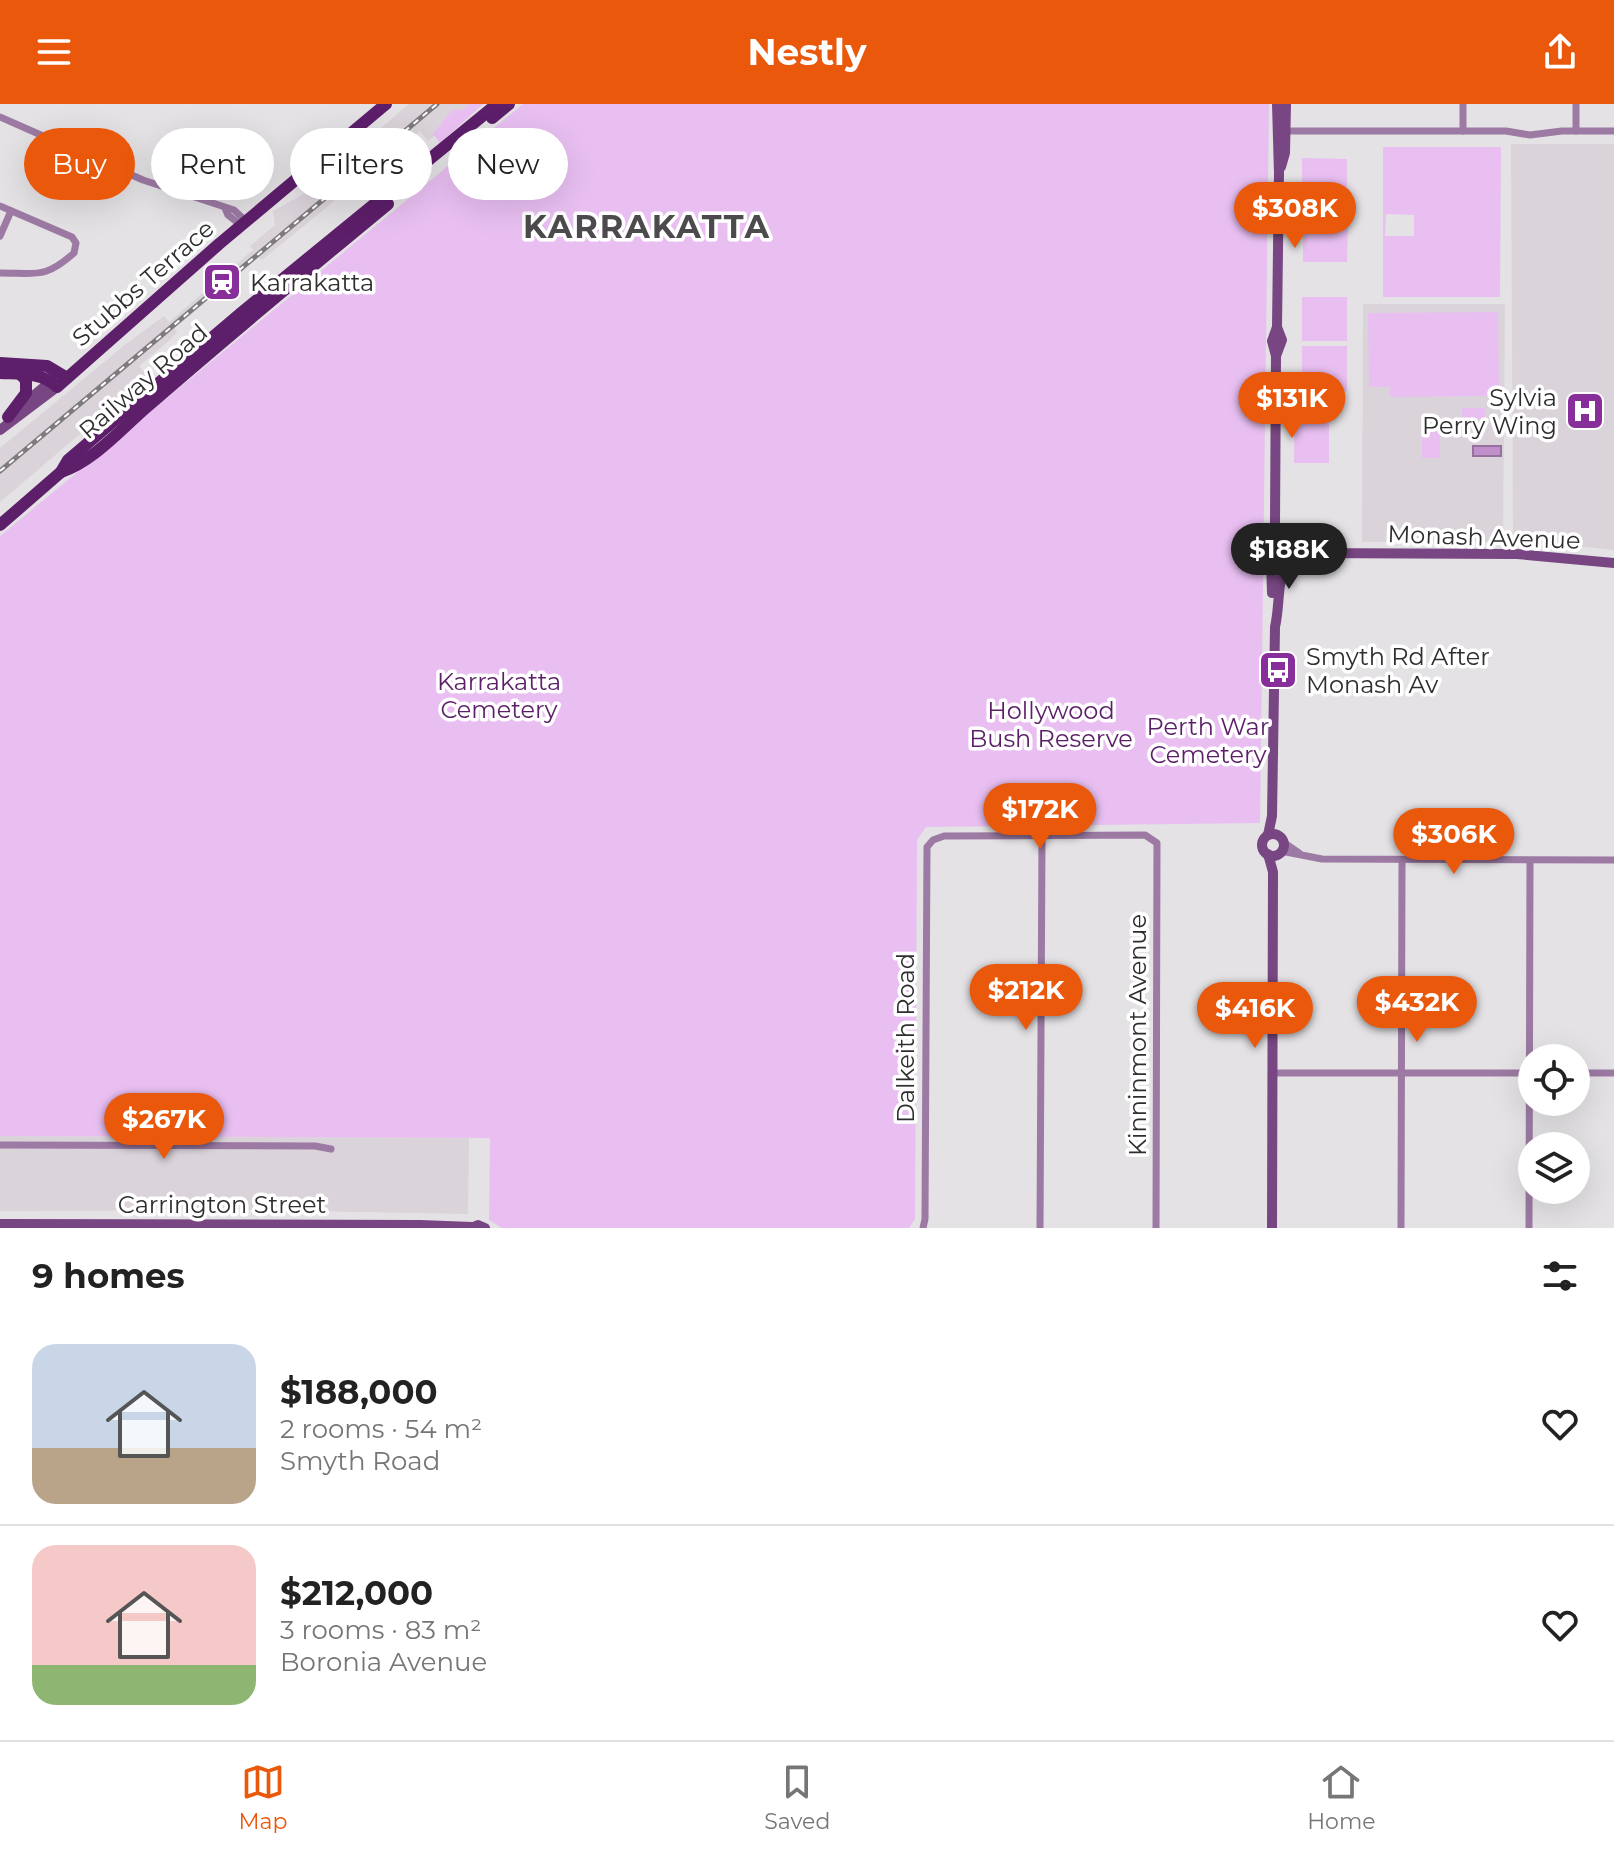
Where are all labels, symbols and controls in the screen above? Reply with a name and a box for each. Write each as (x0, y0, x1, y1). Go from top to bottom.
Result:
icon: menu (32, 30, 76, 74)
text: Nestly (748, 30, 866, 74)
icon: share (1538, 30, 1582, 74)
chip: Buy (24, 128, 135, 200)
chip: Rent (151, 128, 274, 200)
chip: Filters (290, 128, 432, 200)
chip: New (448, 128, 568, 200)
pin: $308K (1239, 182, 1351, 250)
text: $308K (1252, 192, 1338, 224)
district label: KARRAKATTA (523, 207, 771, 246)
street label: Stubbs Terrace (66, 214, 220, 352)
station icon: Karrakatta (201, 261, 243, 303)
place label: Karrakatta (250, 268, 374, 297)
street label: Railway Road (73, 317, 213, 445)
pin: $131K (1236, 372, 1348, 440)
text: $131K (1256, 382, 1328, 414)
place label: Sylvia Perry Wing (1422, 383, 1557, 440)
hospital icon: Sylvia Perry Wing (1564, 390, 1606, 432)
street label: Monash Avenue (1387, 519, 1581, 555)
pin: $188K (1233, 523, 1345, 591)
text: $188K (1249, 533, 1329, 565)
place label: Smyth Rd After Monash Av (1306, 642, 1490, 699)
bus stop icon: Smyth Rd After Monash Av (1257, 649, 1299, 691)
park label: Karrakatta Cemetery (437, 667, 561, 724)
park label: Hollywood Bush Reserve (969, 696, 1133, 753)
park label: Perth War Cemetery (1147, 712, 1269, 769)
pin: $172K (984, 783, 1096, 851)
text: $172K (1001, 793, 1079, 825)
pin: $306K (1398, 808, 1510, 876)
text: $306K (1411, 818, 1497, 850)
street label: Kinninmont Avenue (1123, 914, 1152, 1156)
street label: Dalkeith Road (891, 953, 920, 1123)
pin: $212K (970, 964, 1082, 1032)
text: $212K (988, 974, 1064, 1006)
pin: $432K (1361, 976, 1473, 1044)
pin: $416K (1199, 982, 1311, 1050)
text: $432K (1375, 986, 1459, 1018)
text: $416K (1215, 992, 1295, 1024)
map controls (1518, 1044, 1590, 1204)
button: locate (1518, 1044, 1590, 1116)
pin: $267K (108, 1093, 220, 1161)
text: $267K (122, 1103, 206, 1135)
button: layers (1518, 1132, 1590, 1204)
street label: Carrington Street (118, 1190, 326, 1219)
icon: filters (1538, 1254, 1582, 1298)
text: 9 homes (32, 1255, 185, 1297)
text: $188,000 (280, 1371, 438, 1413)
icon: home (96, 1376, 192, 1472)
icon: heart (1538, 1402, 1582, 1446)
text: 2 rooms · 54 m² (280, 1413, 482, 1445)
text: Smyth Road (280, 1445, 440, 1477)
text: $212,000 (280, 1572, 433, 1614)
icon: home (96, 1577, 192, 1673)
icon: heart (1538, 1603, 1582, 1647)
text: 3 rooms · 83 m² (280, 1614, 481, 1646)
text: Boronia Avenue (280, 1646, 487, 1678)
tab: Map (238, 1760, 287, 1835)
tab: Saved (764, 1760, 830, 1835)
tab: Home (1307, 1760, 1376, 1835)

